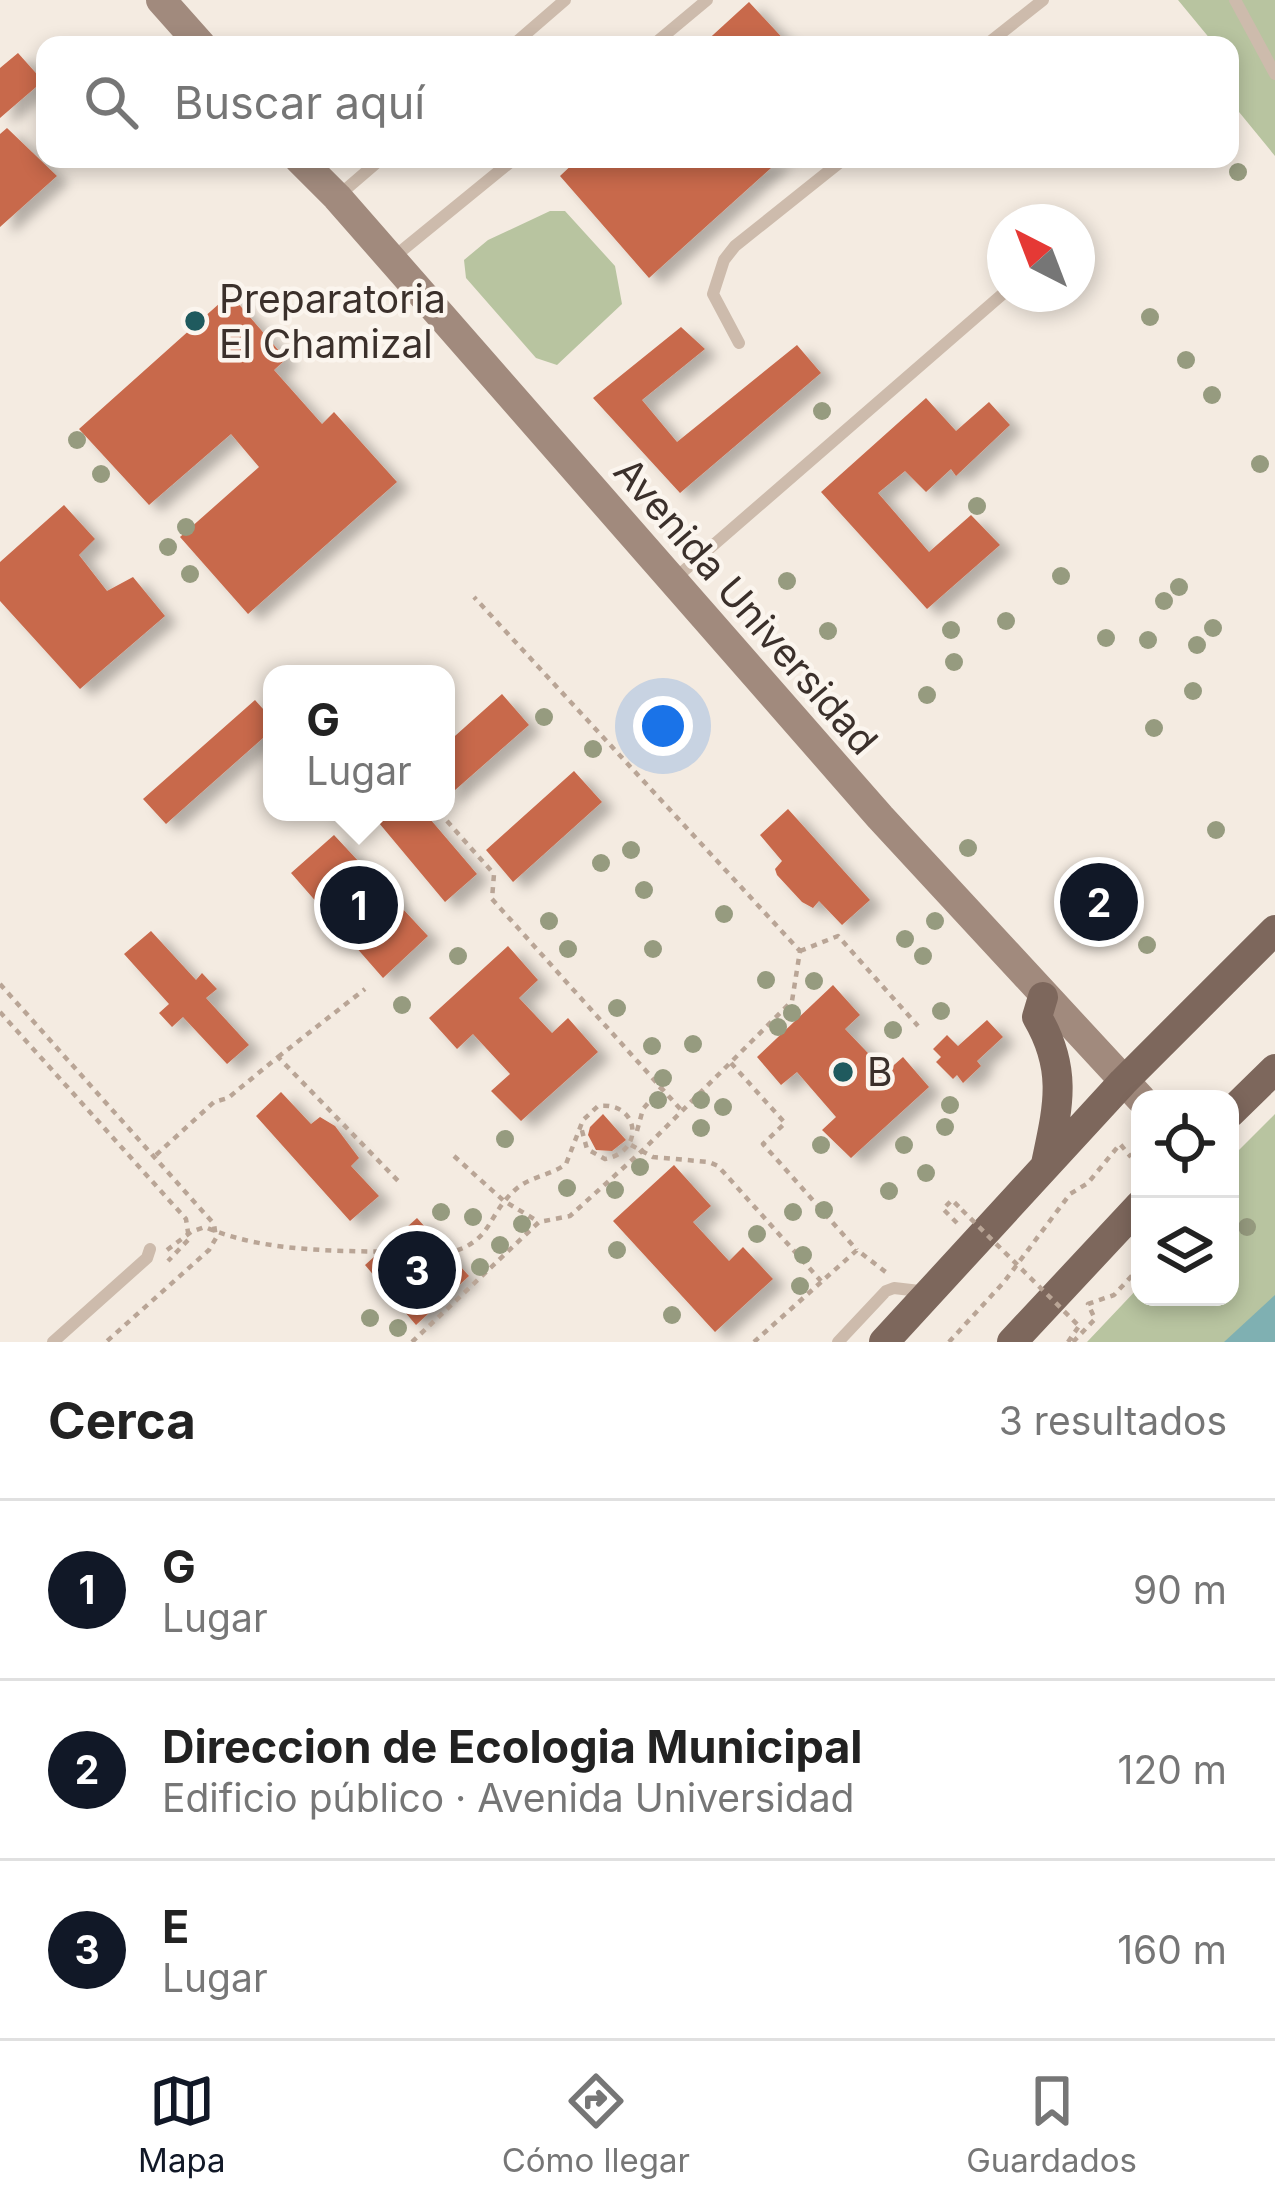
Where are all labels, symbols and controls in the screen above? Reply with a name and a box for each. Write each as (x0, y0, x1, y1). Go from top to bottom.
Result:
search box (36, 36, 1239, 168)
icon: search (78, 69, 144, 135)
text: Buscar aquí (174, 75, 425, 130)
north arrow (987, 204, 1095, 312)
place label: Preparatoria El Chamizal (219, 275, 446, 367)
marker: Preparatoria El Chamizal (182, 308, 208, 334)
street label: Avenida Universidad (605, 448, 888, 763)
popup (263, 665, 455, 821)
text: G (306, 692, 340, 747)
your location (633, 696, 693, 756)
text: Lugar (306, 747, 412, 794)
pin: 2 (1060, 857, 1138, 947)
pin: 1 (320, 860, 398, 950)
place label: B (867, 1048, 893, 1095)
marker: B (830, 1059, 856, 1085)
map controls (1131, 1090, 1239, 1306)
button: locate (1131, 1090, 1239, 1198)
button: layers (1131, 1198, 1239, 1306)
pin: 3 (378, 1225, 456, 1315)
text: Cerca (48, 1390, 196, 1451)
text: 3 resultados (999, 1397, 1227, 1444)
text: G (162, 1539, 196, 1594)
text: 1 (79, 1566, 95, 1613)
text: 90 m (1133, 1566, 1227, 1613)
text: Lugar (162, 1594, 268, 1641)
text: Direccion de Ecologia Municipal (162, 1719, 863, 1774)
text: 2 (75, 1746, 99, 1793)
text: 120 m (1118, 1746, 1227, 1793)
text: Edificio público · Avenida Universidad (162, 1774, 854, 1821)
text: E (162, 1899, 189, 1954)
text: 3 (74, 1926, 100, 1973)
text: 160 m (1117, 1926, 1227, 1973)
text: Lugar (162, 1954, 268, 2001)
tab: Mapa (138, 2068, 226, 2180)
tab: Cómo llegar (502, 2068, 690, 2180)
tab: Guardados (966, 2068, 1137, 2180)

